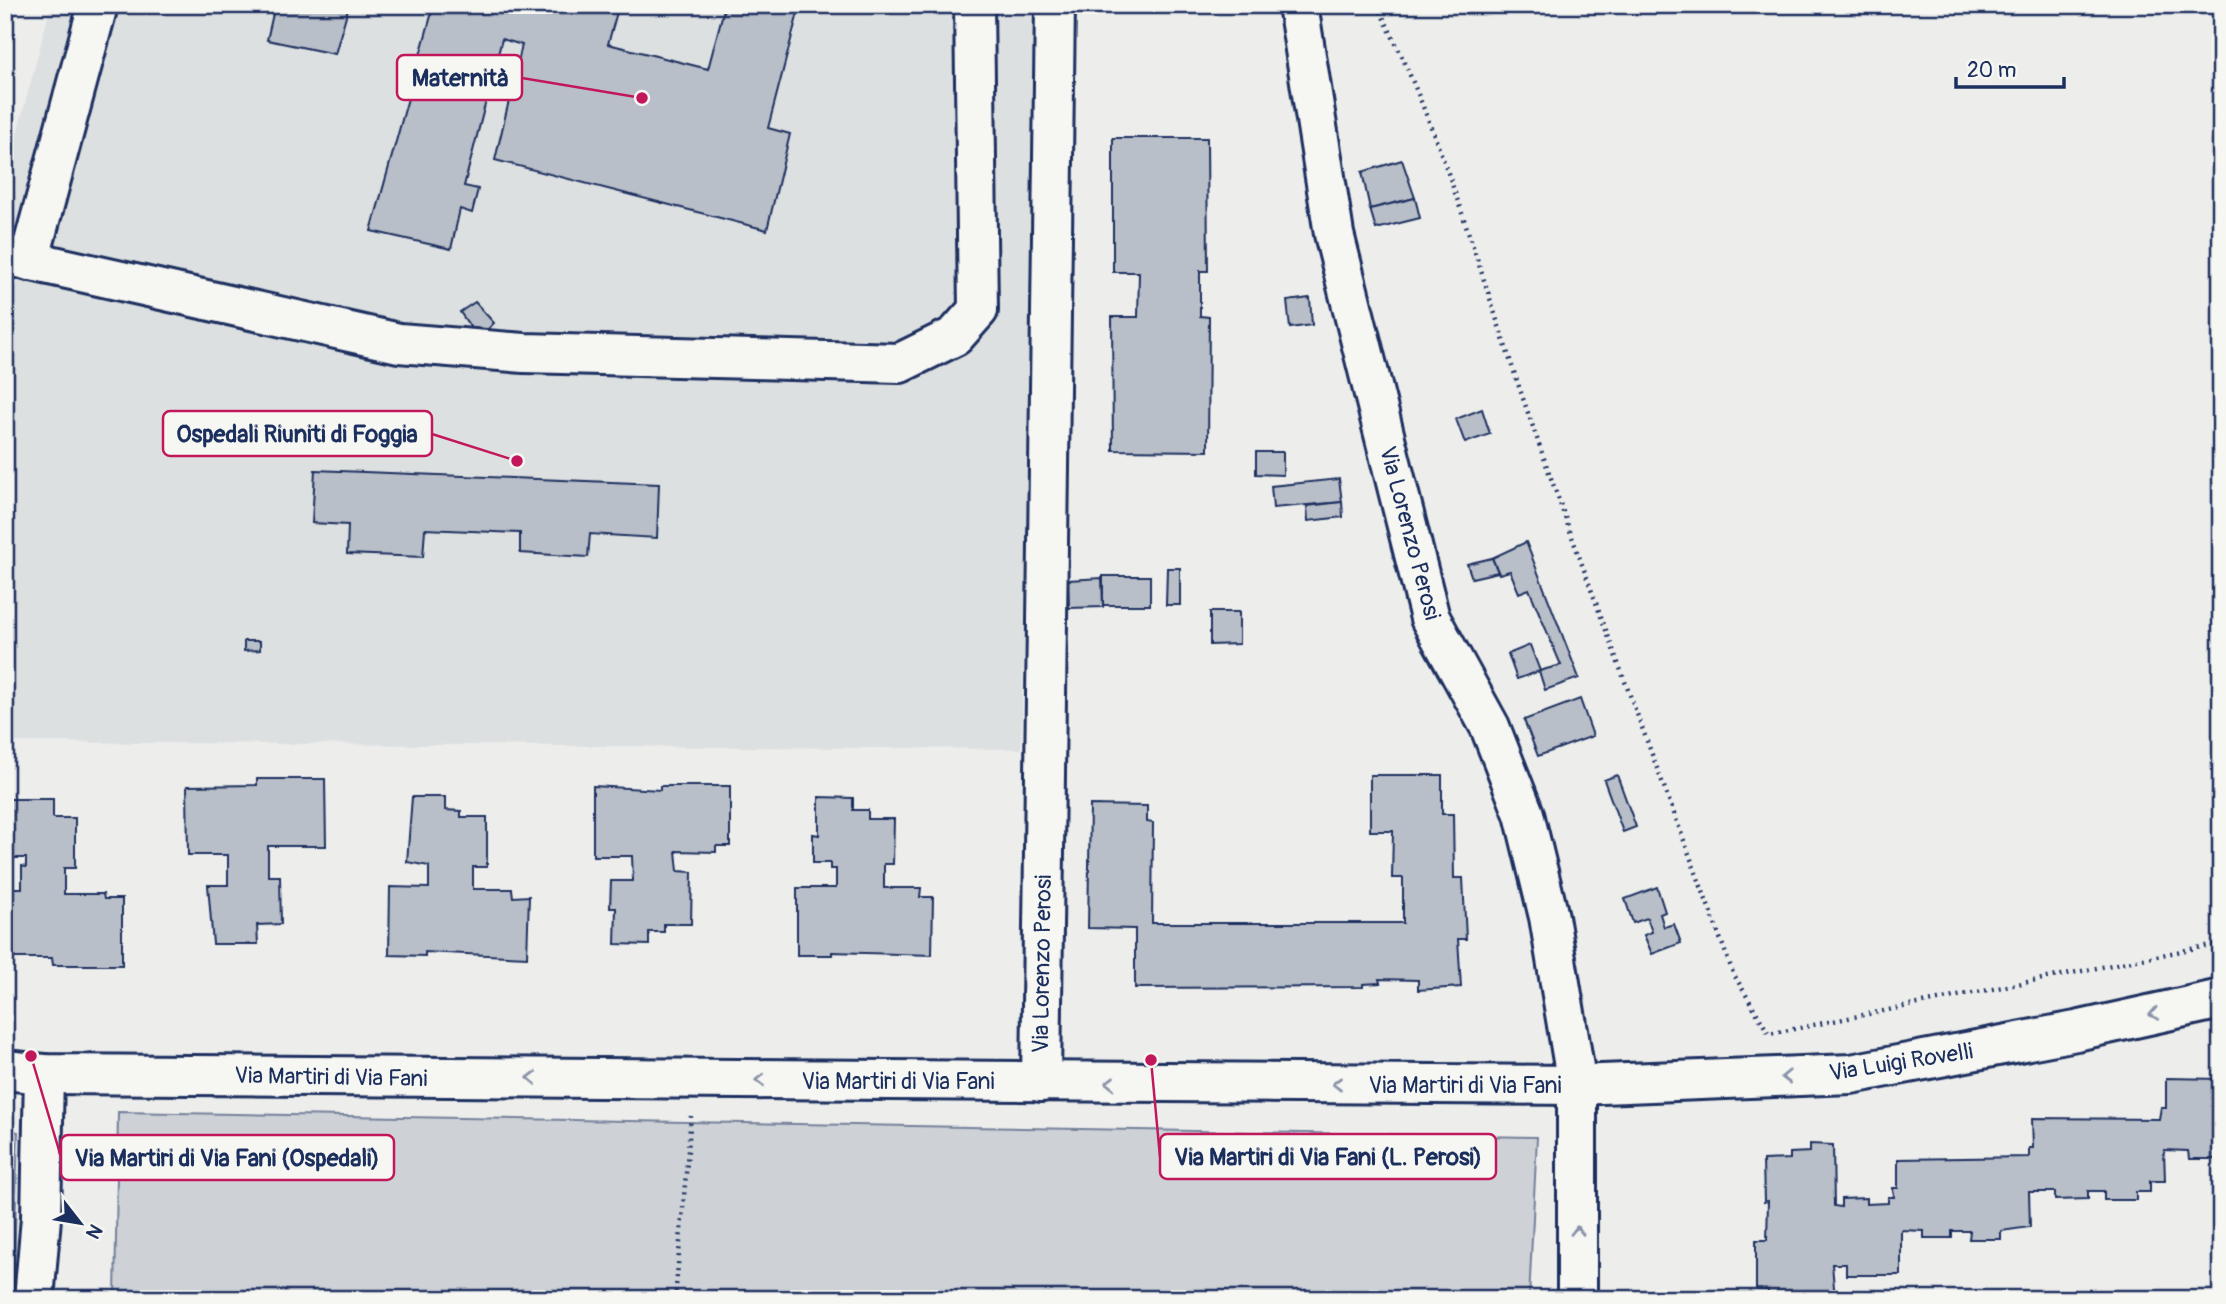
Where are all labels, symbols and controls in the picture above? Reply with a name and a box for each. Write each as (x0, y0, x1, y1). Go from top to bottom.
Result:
scale bar (1956, 46, 2065, 90)
callout: Maternità (397, 55, 522, 100)
text: 20 m (1967, 57, 2016, 84)
text: Maternità (412, 64, 508, 93)
callout: Ospedali Riuniti di Foggia (163, 411, 432, 456)
text: Ospedali Riuniti di Foggia (176, 420, 418, 449)
street label: Via Lorenzo Perosi (1373, 443, 1447, 623)
street label: Via Lorenzo Perosi (1026, 875, 1058, 1053)
one-way arrow (2148, 1005, 2160, 1020)
street label: Via Luigi Rovelli (1827, 1036, 1975, 1088)
street label: Via Martiri di Via Fani (234, 1061, 428, 1093)
street label: Via Martiri di Via Fani (801, 1067, 995, 1096)
one-way arrow (1780, 1069, 1791, 1084)
one-way arrow (526, 1071, 537, 1086)
street label: Via Martiri di Via Fani (1368, 1071, 1562, 1100)
one-way arrow (754, 1072, 764, 1088)
one-way arrow (1104, 1075, 1114, 1091)
one-way arrow (1331, 1076, 1342, 1092)
callout: Via Martiri di Via Fani (L. Perosi) (1160, 1134, 1496, 1179)
callout: Via Martiri di Via Fani (Ospedali) (61, 1135, 394, 1180)
text: Via Martiri di Via Fani (L. Perosi) (1174, 1143, 1482, 1172)
text: Via Martiri di Via Fani (Ospedali) (75, 1144, 379, 1173)
north arrow (46, 1188, 116, 1258)
text: N (80, 1220, 107, 1243)
one-way arrow (1569, 1225, 1585, 1235)

